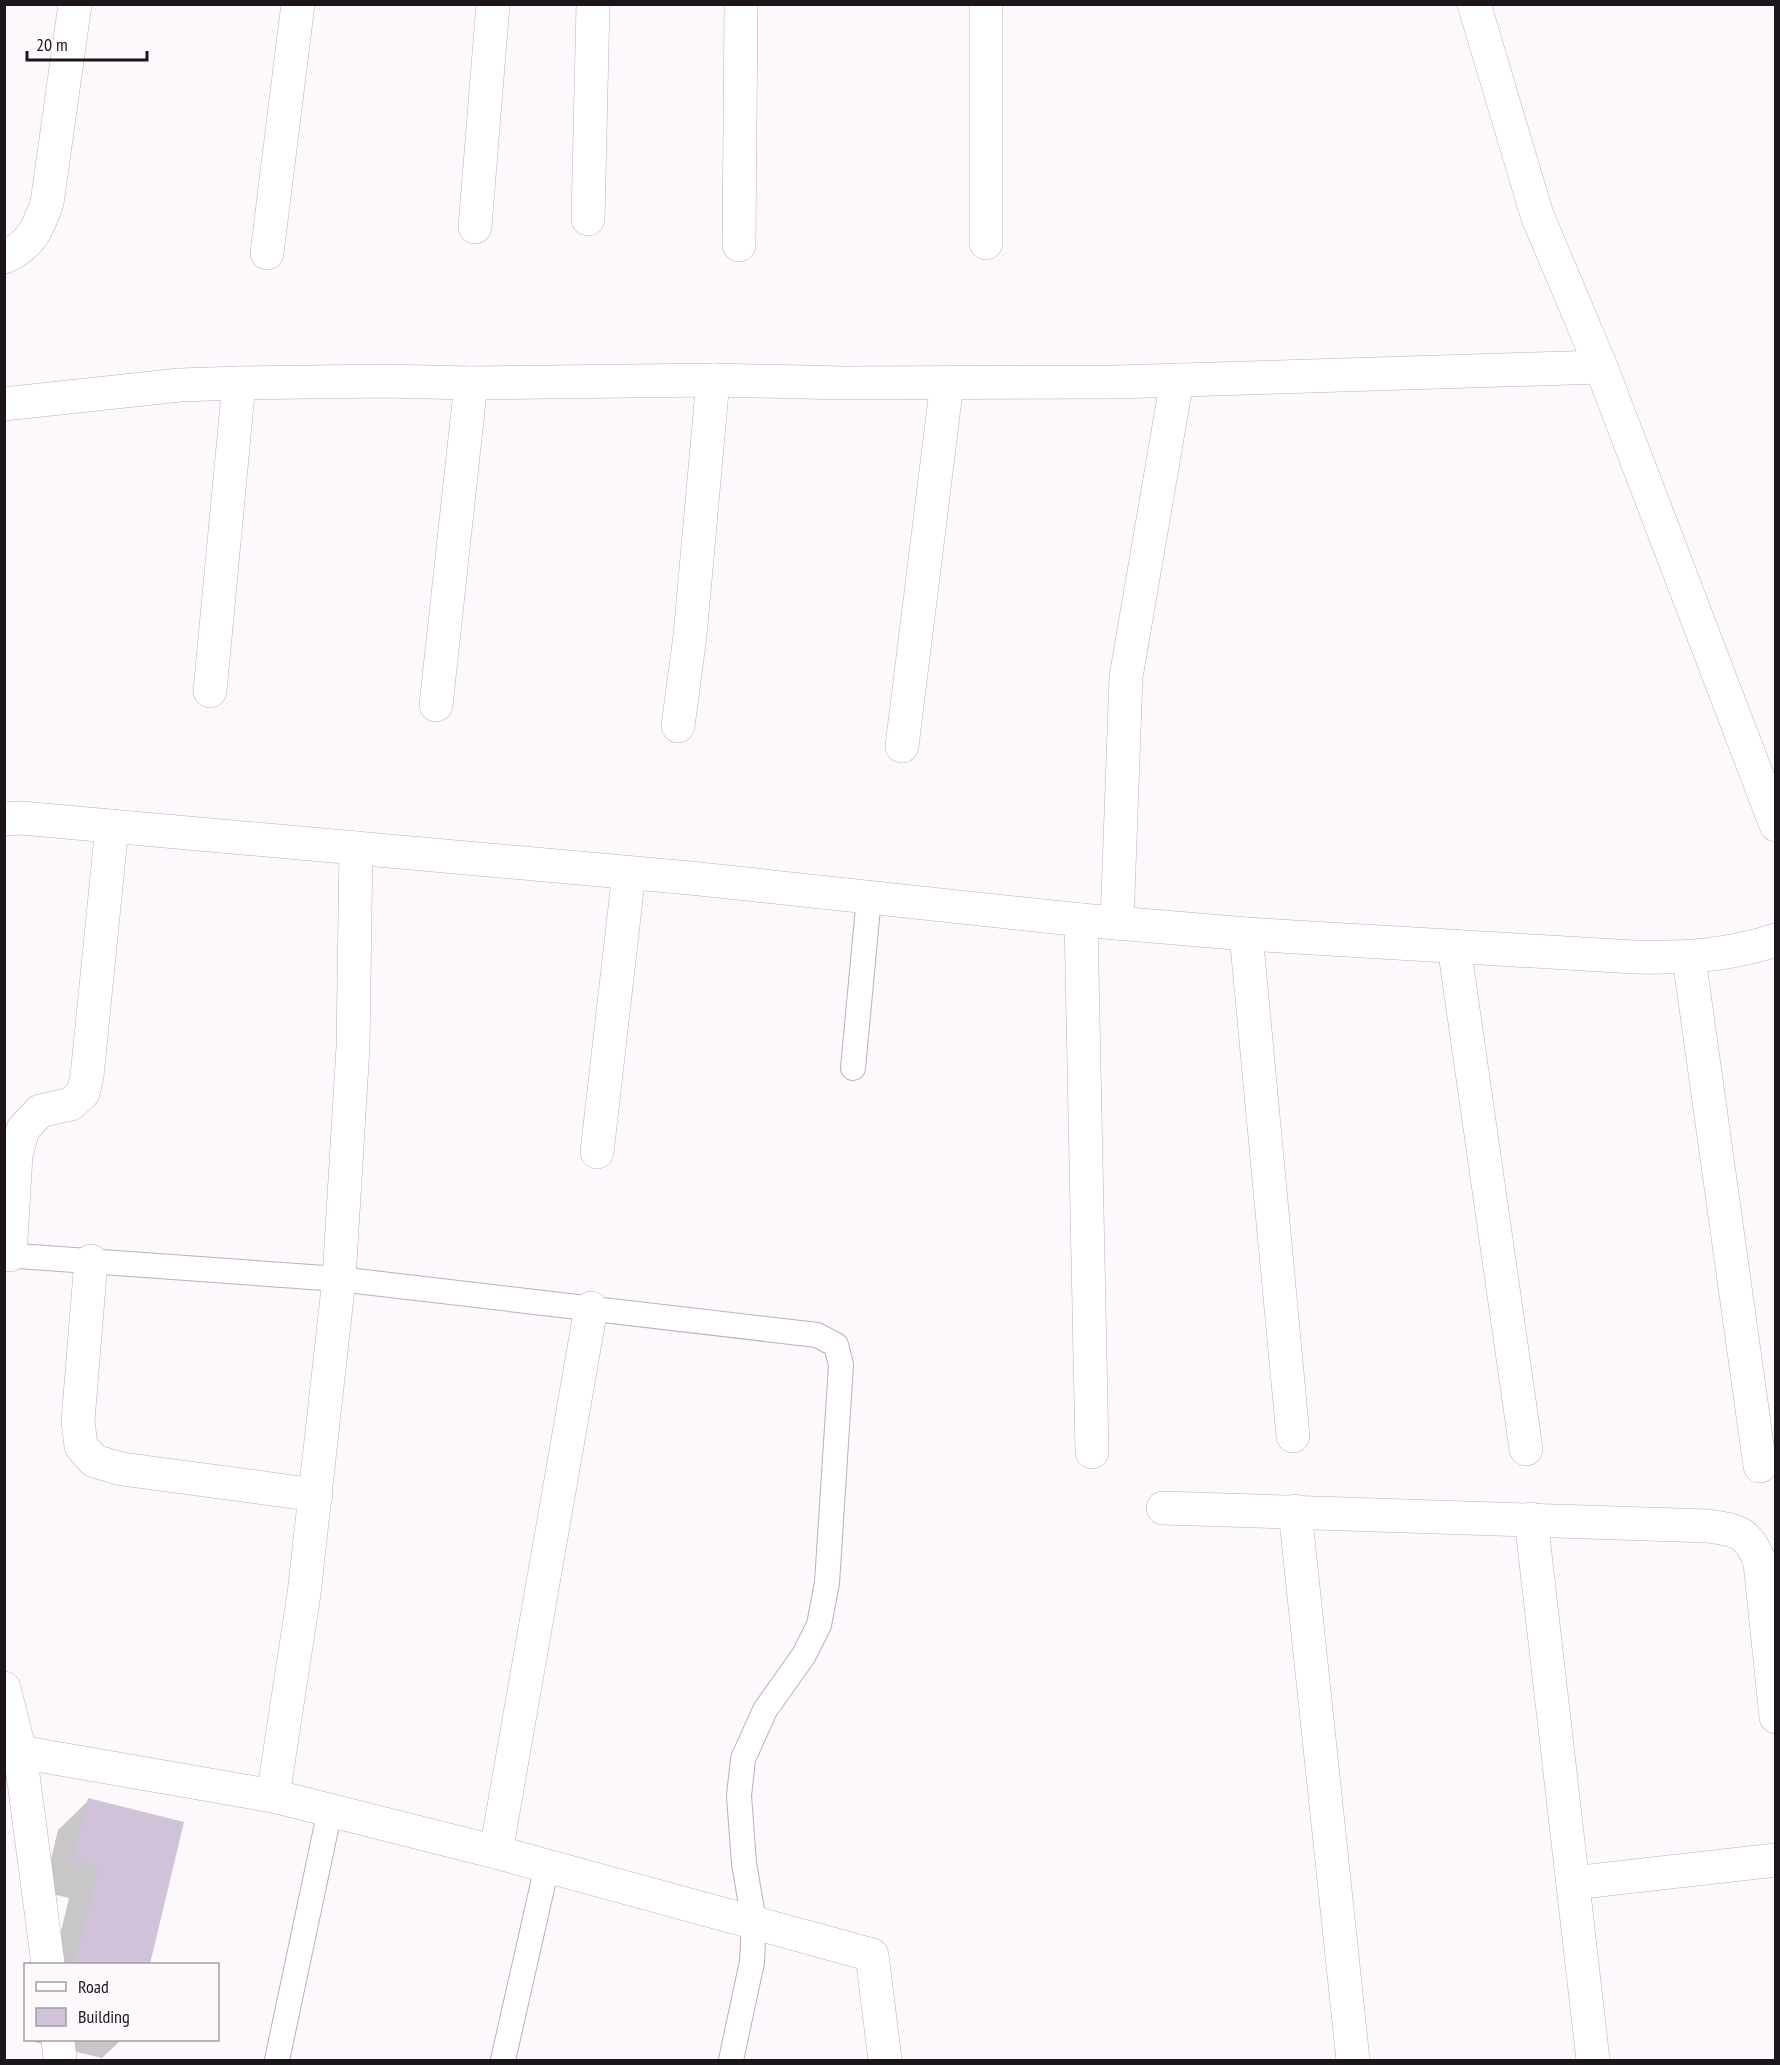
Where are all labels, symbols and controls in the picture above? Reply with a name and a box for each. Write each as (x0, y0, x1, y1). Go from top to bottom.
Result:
scale bar (27, 24, 147, 62)
text: 20 m (36, 33, 68, 56)
legend (24, 1963, 219, 2041)
text: Road (78, 1975, 109, 1998)
text: Building (78, 2005, 130, 2028)

